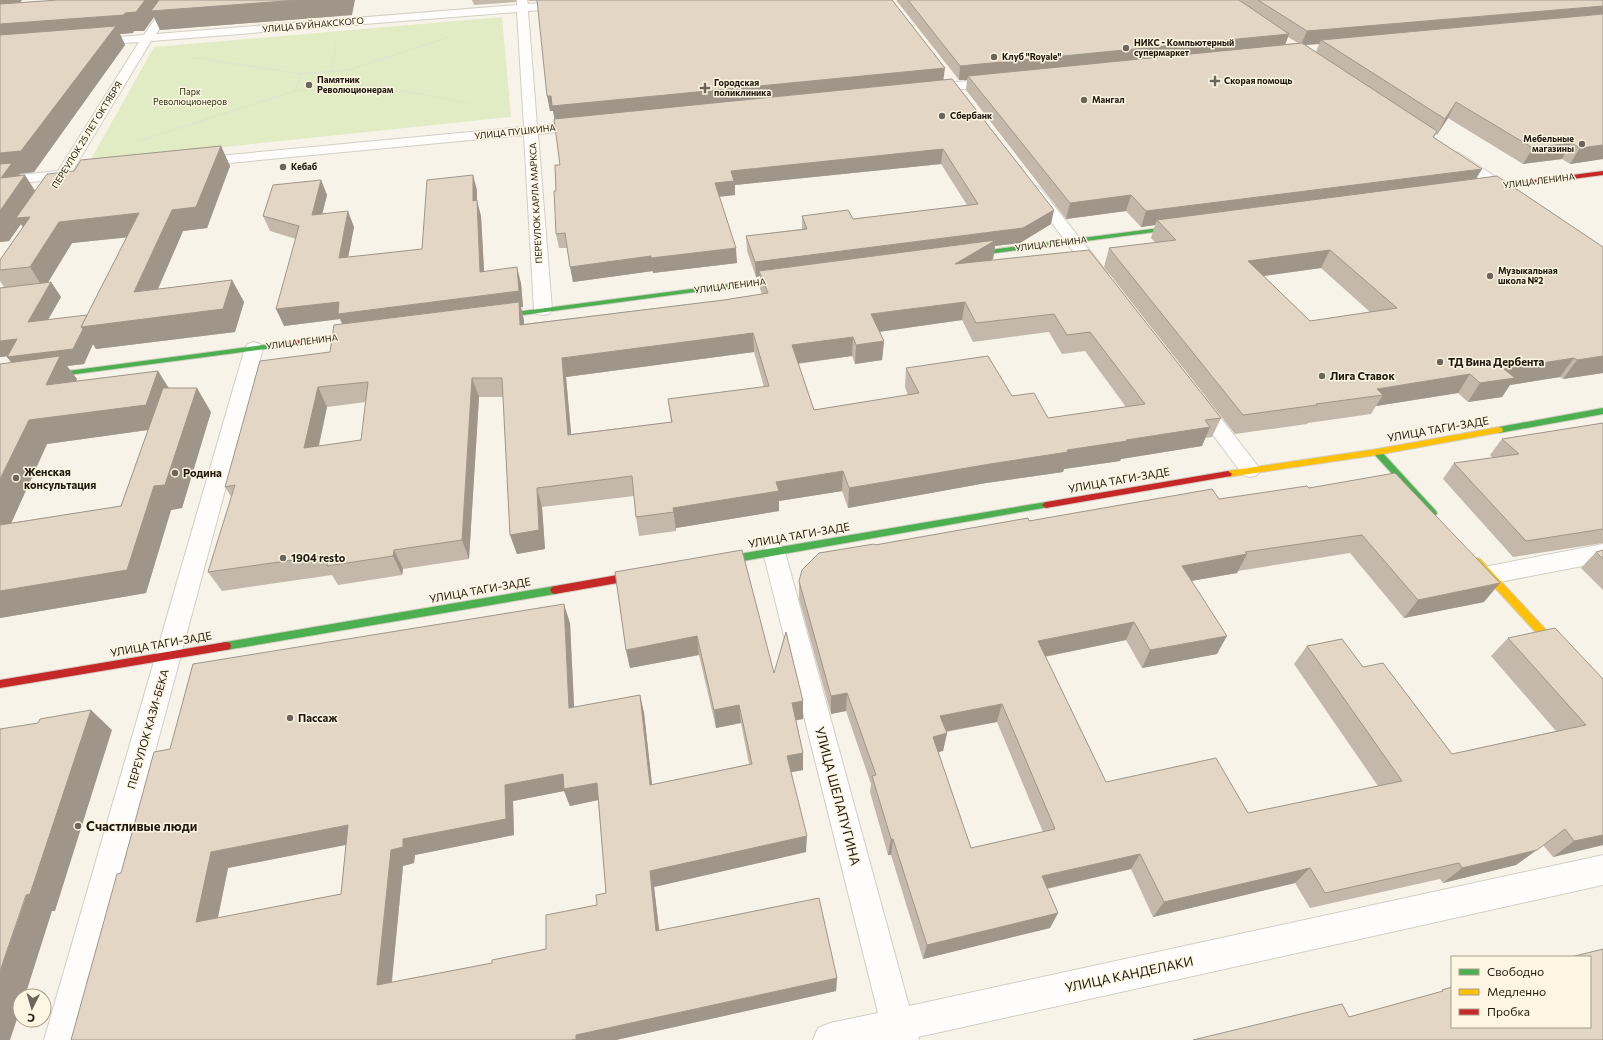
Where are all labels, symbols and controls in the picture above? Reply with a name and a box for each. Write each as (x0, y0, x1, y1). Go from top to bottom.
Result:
street label: УЛИЦА БУЙНАКСКОГО (262, 14, 364, 34)
place label: НИКС - Компьютерный супермаркет (1134, 37, 1234, 58)
marker: НИКС - Компьютерный супермаркет (1121, 43, 1131, 53)
place label: Клуб "Royale" (1002, 51, 1062, 62)
marker: Клуб "Royale" (989, 52, 999, 62)
place label: Памятник Революционерам (317, 74, 394, 95)
marker: Скорая помощь (1209, 75, 1221, 87)
place label: Скорая помощь (1224, 75, 1292, 86)
place label: Городская поликлиника (714, 77, 771, 98)
street label: ПЕРЕУЛОК 25 ЛЕТ ОКТЯБРЯ (49, 79, 124, 190)
marker: Памятник Революционерам (304, 80, 314, 90)
marker: Городская поликлиника (699, 82, 711, 94)
park label: Парк Революционеров (153, 86, 227, 107)
place label: Мангал (1092, 94, 1125, 105)
marker: Мангал (1079, 95, 1089, 105)
place label: Сбербанк (950, 110, 993, 121)
marker: Сбербанк (937, 111, 947, 121)
street label: УЛИЦА ПУШКИНА (474, 122, 556, 141)
place label: Мебельные магазины (1523, 133, 1574, 154)
marker: Мебельные магазины (1577, 139, 1587, 149)
street label: ПЕРЕУЛОК КАРЛА МАРКСА (527, 142, 544, 264)
place label: Кебаб (291, 161, 318, 172)
marker: Кебаб (278, 162, 288, 172)
street label: УЛИЦА ЛЕНИНА (1502, 171, 1575, 190)
street label: УЛИЦА ЛЕНИНА (1014, 234, 1087, 253)
place label: Музыкальная школа №2 (1498, 265, 1558, 286)
marker: Музыкальная школа №2 (1485, 271, 1495, 281)
street label: УЛИЦА ЛЕНИНА (693, 276, 766, 295)
street label: УЛИЦА ЛЕНИНА (265, 332, 338, 351)
place label: ТД Вина Дербента (1448, 355, 1545, 368)
marker: ТД Вина Дербента (1435, 357, 1445, 367)
place label: Лига Ставок (1330, 369, 1395, 382)
marker: Лига Ставок (1317, 371, 1327, 381)
street label: УЛИЦА ТАГИ-ЗАДЕ (1386, 413, 1490, 444)
street label: УЛИЦА ТАГИ-ЗАДЕ (1067, 464, 1171, 495)
place label: Женская консультация (24, 465, 96, 491)
place label: Родина (183, 466, 222, 479)
marker: Родина (170, 468, 180, 478)
marker: Женская консультация (11, 473, 21, 483)
street label: УЛИЦА ТАГИ-ЗАДЕ (747, 519, 851, 550)
place label: 1904 resto (291, 551, 346, 564)
marker: 1904 resto (278, 553, 288, 563)
street label: УЛИЦА ТАГИ-ЗАДЕ (428, 574, 532, 605)
street label: УЛИЦА ТАГИ-ЗАДЕ (109, 628, 213, 659)
street label: ПЕРЕУЛОК КАЗИ-БЕКА (124, 667, 171, 790)
place label: Пассаж (298, 711, 338, 724)
marker: Пассаж (285, 713, 295, 723)
street label: УЛИЦА ШЕЛАПУГИНА (812, 725, 864, 867)
place label: Счастливые люди (86, 818, 197, 834)
marker: Счастливые люди (73, 821, 83, 831)
street label: УЛИЦА КАНДЕЛАКИ (1063, 953, 1195, 995)
legend (1451, 956, 1591, 1028)
text: Свободно (1487, 964, 1544, 978)
text: Медленно (1487, 984, 1546, 998)
north arrow (12, 988, 52, 1028)
text: Пробка (1487, 1004, 1530, 1018)
text: С (26, 1012, 35, 1025)

